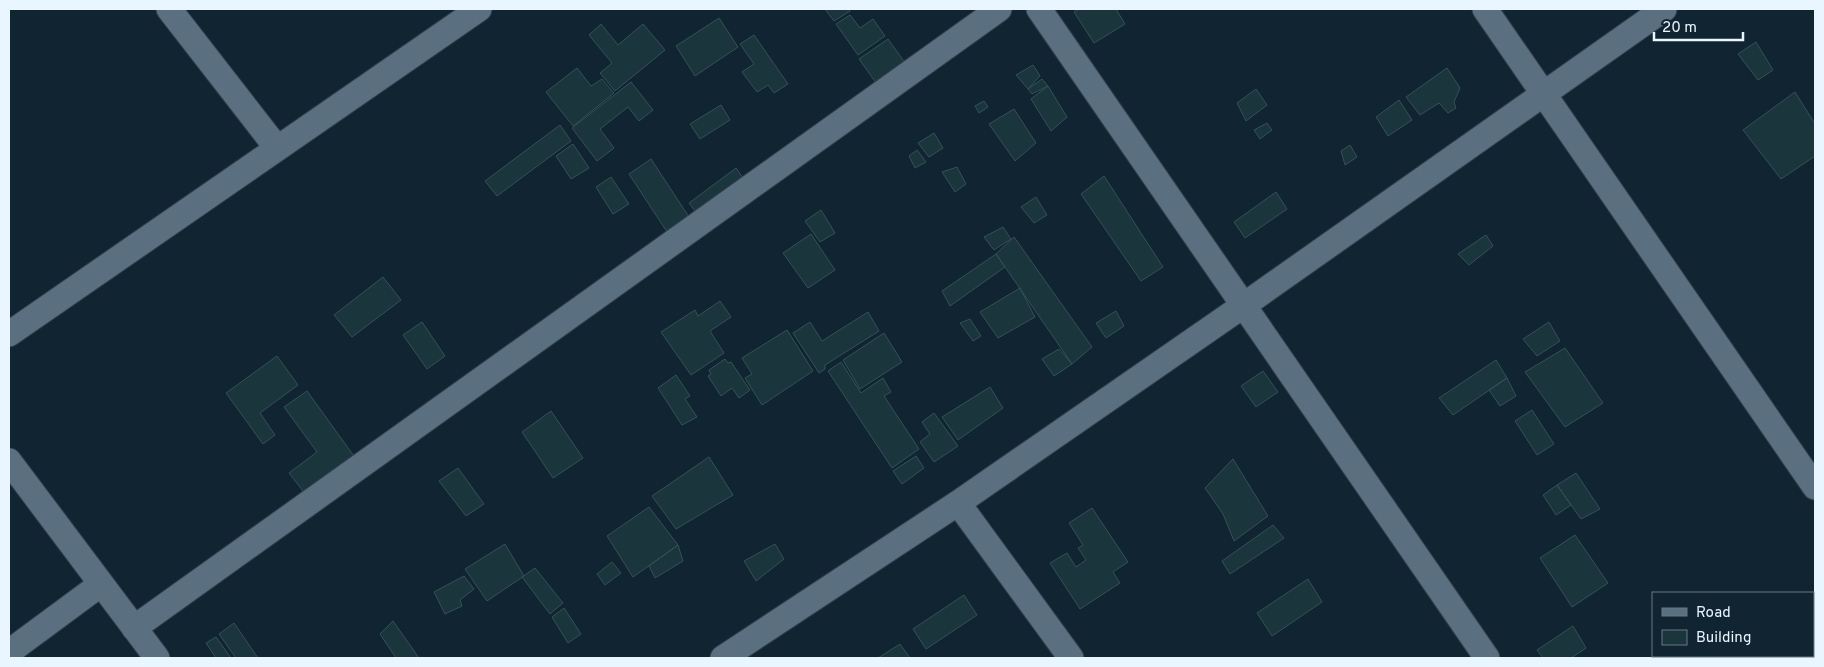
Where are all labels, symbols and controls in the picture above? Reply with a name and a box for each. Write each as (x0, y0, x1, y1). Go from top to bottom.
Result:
scale bar (1654, 10, 1743, 42)
text: 20 m (1662, 19, 1697, 38)
legend (1652, 592, 1814, 657)
text: Road (1696, 604, 1731, 623)
text: Building (1696, 629, 1751, 648)

